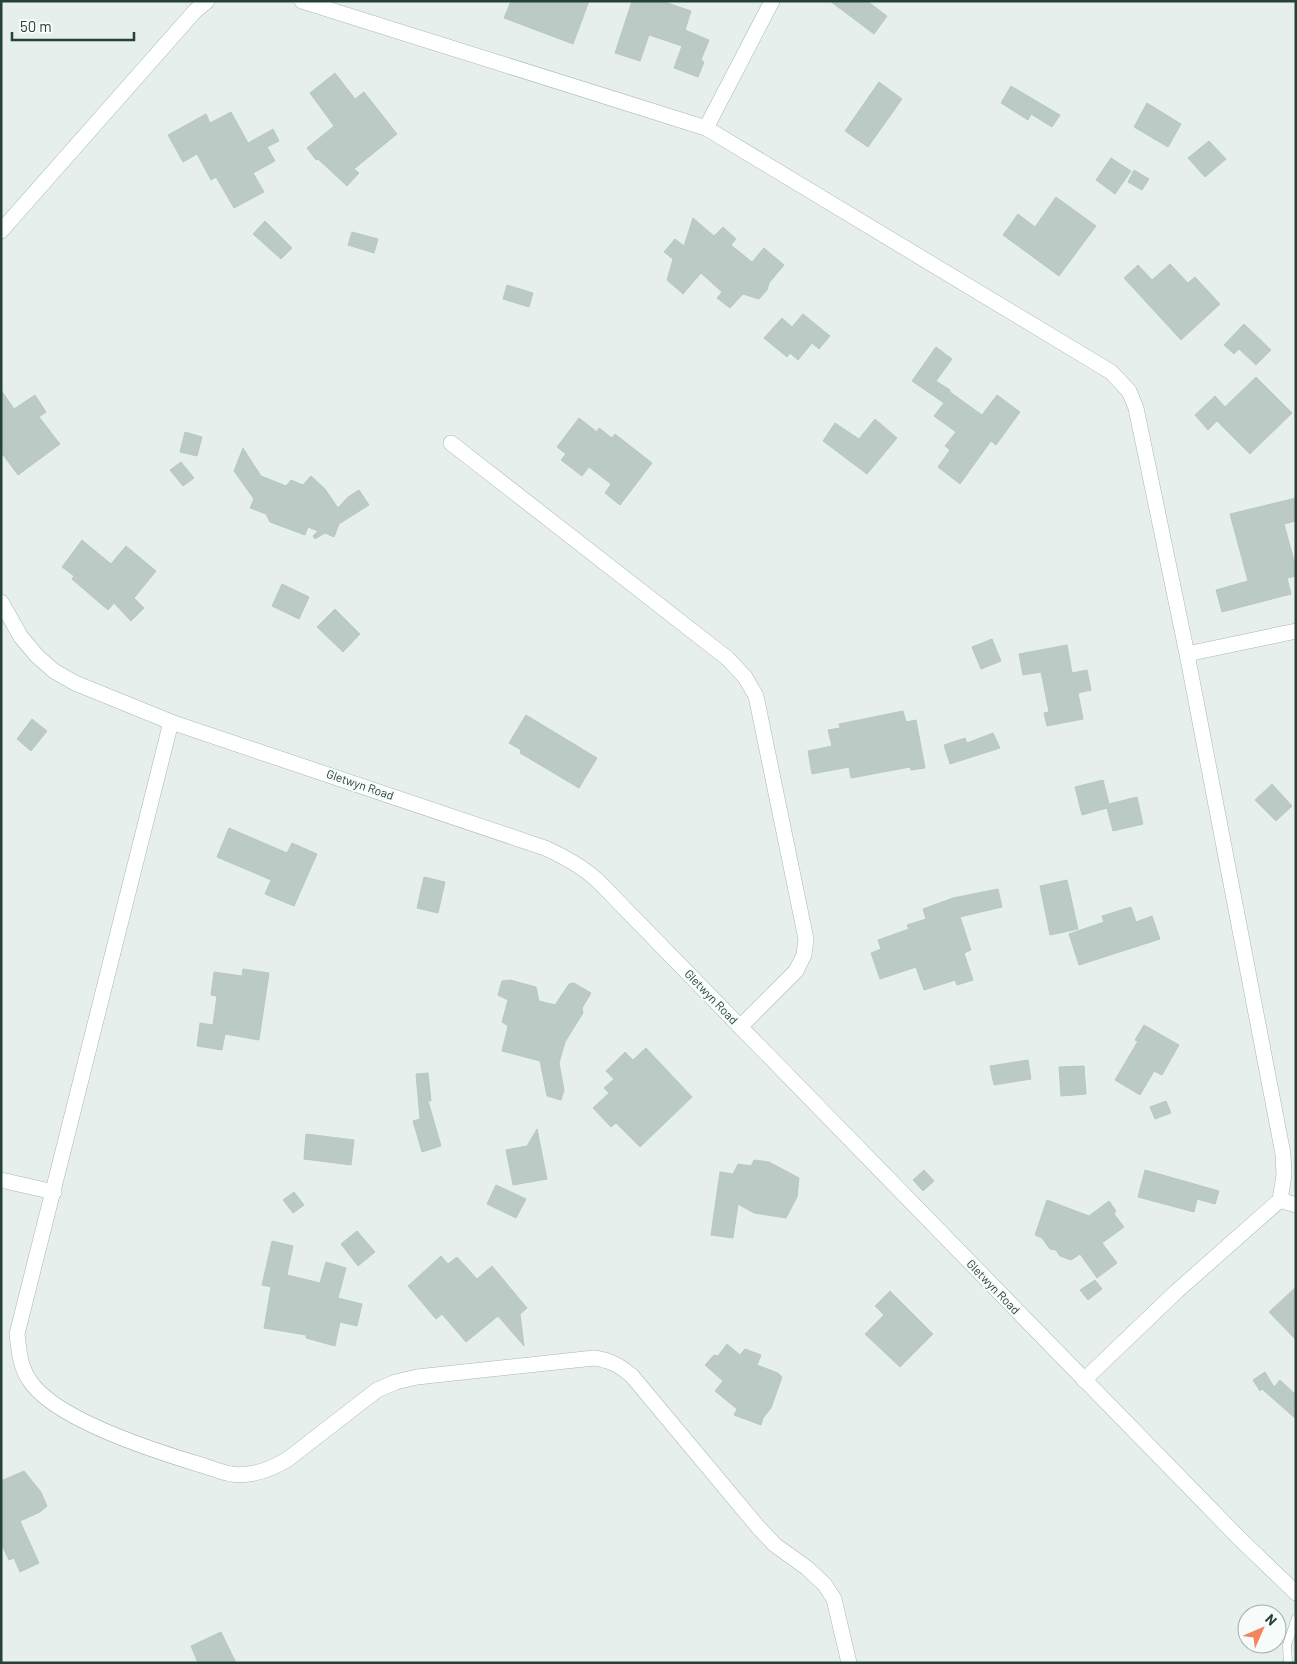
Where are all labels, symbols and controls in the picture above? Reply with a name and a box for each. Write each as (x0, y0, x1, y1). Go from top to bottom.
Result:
scale bar (12, 10, 135, 42)
text: 50 m (20, 17, 52, 35)
street label: Gletwyn Road (325, 766, 396, 802)
street label: Gletwyn Road (682, 966, 741, 1026)
street label: Gletwyn Road (964, 1256, 1023, 1316)
north arrow (1237, 1604, 1287, 1654)
text: N (1262, 1610, 1281, 1629)

